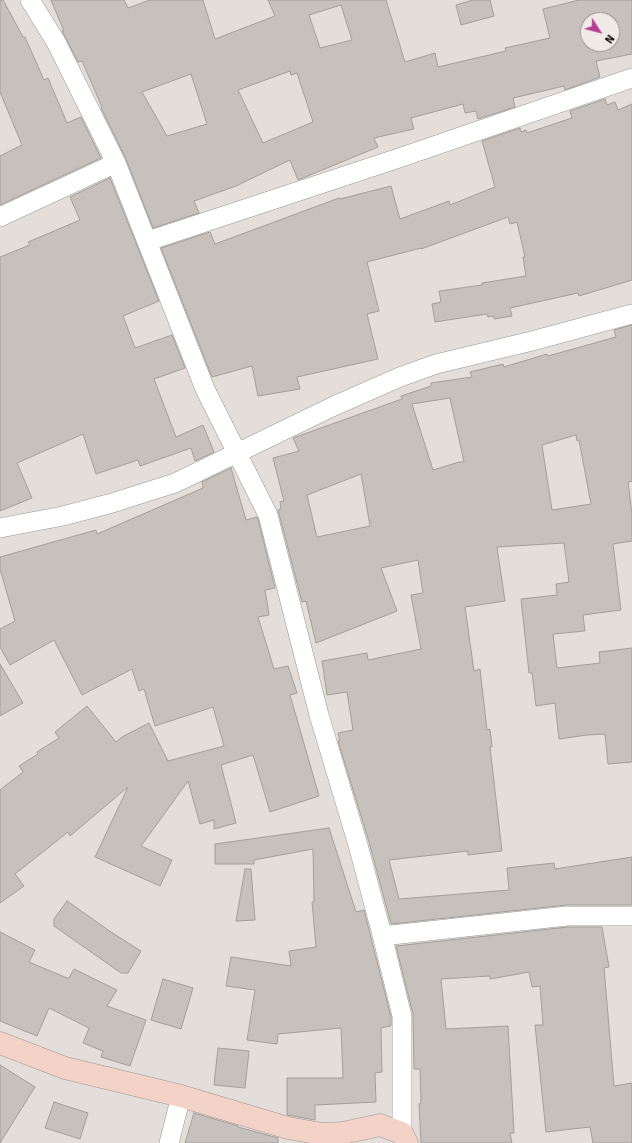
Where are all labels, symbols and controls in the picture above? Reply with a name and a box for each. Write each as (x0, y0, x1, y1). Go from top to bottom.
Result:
north arrow (580, 12, 620, 52)
text: N (602, 32, 617, 46)

